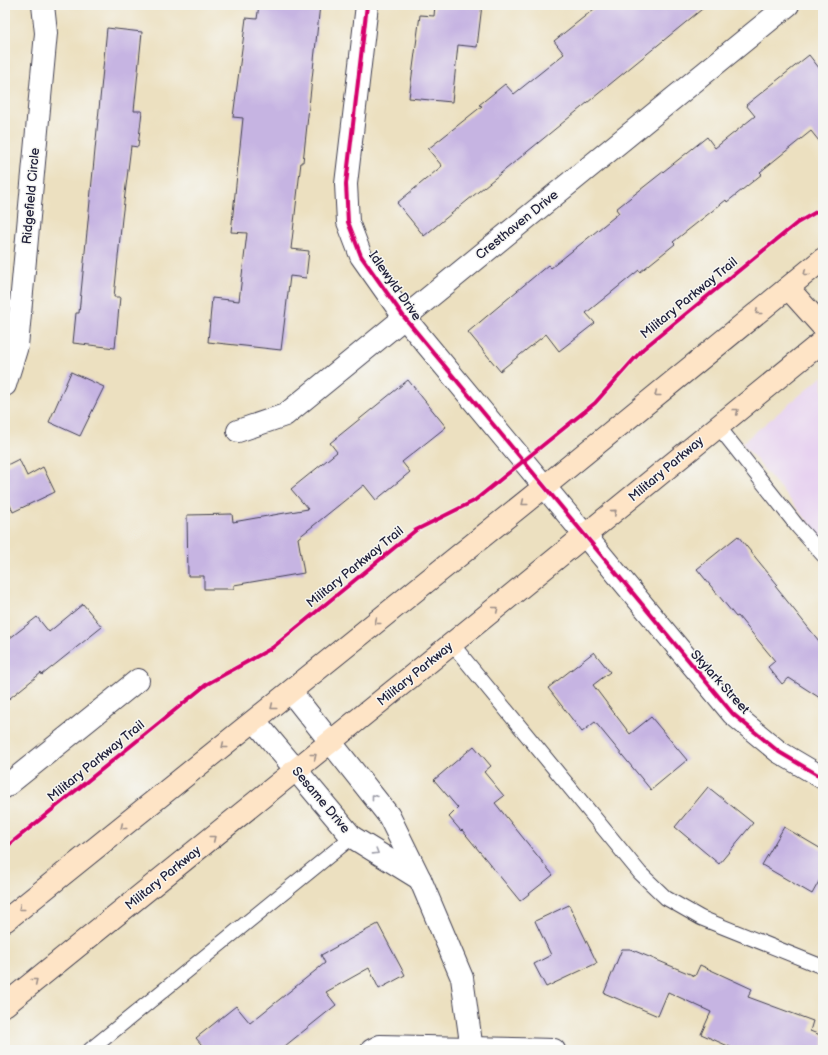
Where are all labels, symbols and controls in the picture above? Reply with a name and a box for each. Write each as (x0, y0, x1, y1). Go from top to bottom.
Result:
street label: Ridgefield Circle (19, 147, 43, 245)
street label: Cresthaven Drive (472, 187, 562, 263)
street label: Idlewyld Drive (365, 248, 425, 324)
street label: Military Parkway Trail (637, 254, 741, 342)
one-way arrow (803, 269, 810, 276)
one-way arrow (755, 308, 762, 315)
one-way arrow (654, 390, 661, 397)
one-way arrow (731, 409, 738, 416)
street label: Military Parkway (625, 433, 707, 505)
one-way arrow (521, 499, 528, 506)
one-way arrow (609, 510, 617, 517)
street label: Military Parkway Trail (303, 523, 407, 611)
one-way arrow (491, 606, 498, 613)
one-way arrow (375, 617, 382, 624)
street label: Military Parkway (374, 638, 456, 709)
street label: Skylark Street (687, 647, 753, 717)
one-way arrow (270, 702, 277, 709)
street label: Military Parkway Trail (44, 717, 148, 805)
one-way arrow (222, 741, 229, 748)
one-way arrow (309, 753, 316, 760)
street label: Sesame Drive (289, 763, 354, 837)
one-way arrow (372, 794, 379, 801)
one-way arrow (120, 822, 127, 829)
one-way arrow (208, 835, 215, 842)
street label: Military Parkway (122, 842, 204, 913)
one-way arrow (372, 847, 379, 854)
one-way arrow (19, 904, 26, 911)
one-way arrow (31, 979, 38, 986)

